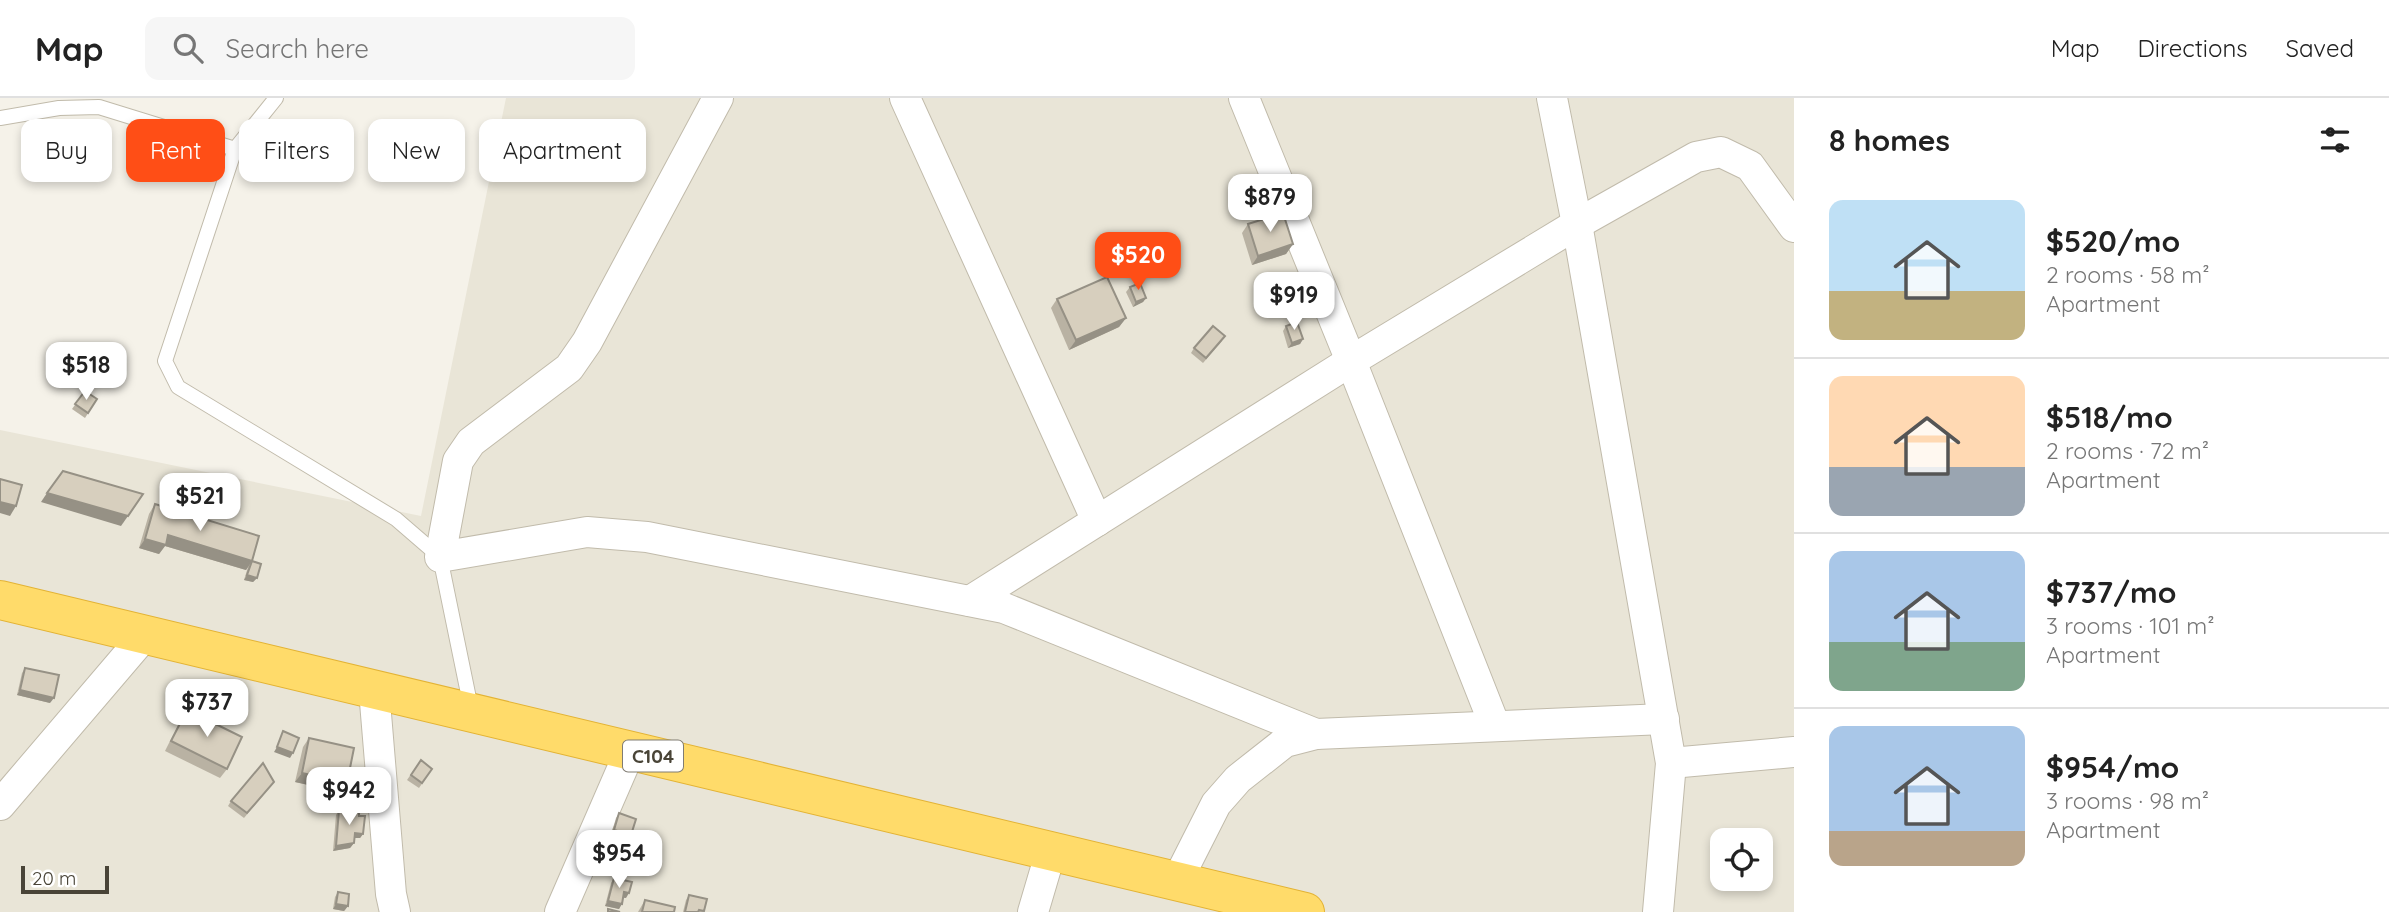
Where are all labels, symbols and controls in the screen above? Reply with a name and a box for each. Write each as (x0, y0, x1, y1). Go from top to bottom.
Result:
search box (145, 17, 635, 80)
text: Map (35, 28, 103, 69)
icon: search (169, 29, 207, 67)
text: Search here (225, 32, 369, 65)
text: Map (2051, 33, 2100, 63)
text: Directions (2138, 33, 2248, 63)
text: Saved (2286, 33, 2354, 63)
chip: Buy (21, 119, 112, 182)
chip: Rent (126, 119, 225, 182)
chip: Filters (239, 119, 354, 182)
chip: New (368, 119, 465, 182)
chip: Apartment (479, 119, 646, 182)
text: 8 homes (1829, 121, 1950, 159)
icon: filters (2316, 121, 2354, 159)
pin: $879 (1229, 174, 1311, 234)
text: $879 (1244, 182, 1296, 211)
text: $520/mo (2046, 222, 2180, 260)
icon: home (1885, 228, 1969, 312)
pin: $520 (1097, 232, 1179, 292)
text: $520 (1111, 240, 1165, 269)
text: 2 rooms · 58 m² (2046, 260, 2209, 289)
pin: $919 (1253, 272, 1335, 332)
text: $919 (1270, 280, 1318, 309)
text: Apartment (2046, 289, 2160, 318)
pin: $518 (45, 342, 127, 402)
text: $518 (62, 350, 110, 379)
text: $518/mo (2046, 398, 2173, 436)
icon: home (1885, 404, 1969, 488)
text: 2 rooms · 72 m² (2046, 436, 2209, 465)
text: Apartment (2046, 465, 2160, 494)
pin: $521 (159, 474, 241, 533)
text: $521 (175, 481, 225, 510)
text: $737/mo (2046, 573, 2176, 611)
icon: home (1885, 579, 1969, 663)
text: 3 rooms · 101 m² (2046, 611, 2215, 640)
text: Apartment (2046, 640, 2160, 669)
pin: $737 (166, 680, 248, 739)
text: $737 (181, 687, 233, 716)
road number: C104 (623, 740, 683, 772)
text: $954/mo (2046, 748, 2179, 786)
icon: home (1885, 754, 1969, 838)
pin: $942 (308, 768, 390, 827)
text: $942 (322, 775, 376, 804)
text: 3 rooms · 98 m² (2046, 786, 2209, 815)
text: Apartment (2046, 815, 2160, 844)
map controls (1710, 828, 1773, 891)
button: locate (1710, 828, 1773, 891)
pin: $954 (578, 830, 660, 890)
text: $954 (592, 838, 646, 867)
scale bar (21, 863, 108, 895)
text: 20 m (32, 866, 76, 890)

